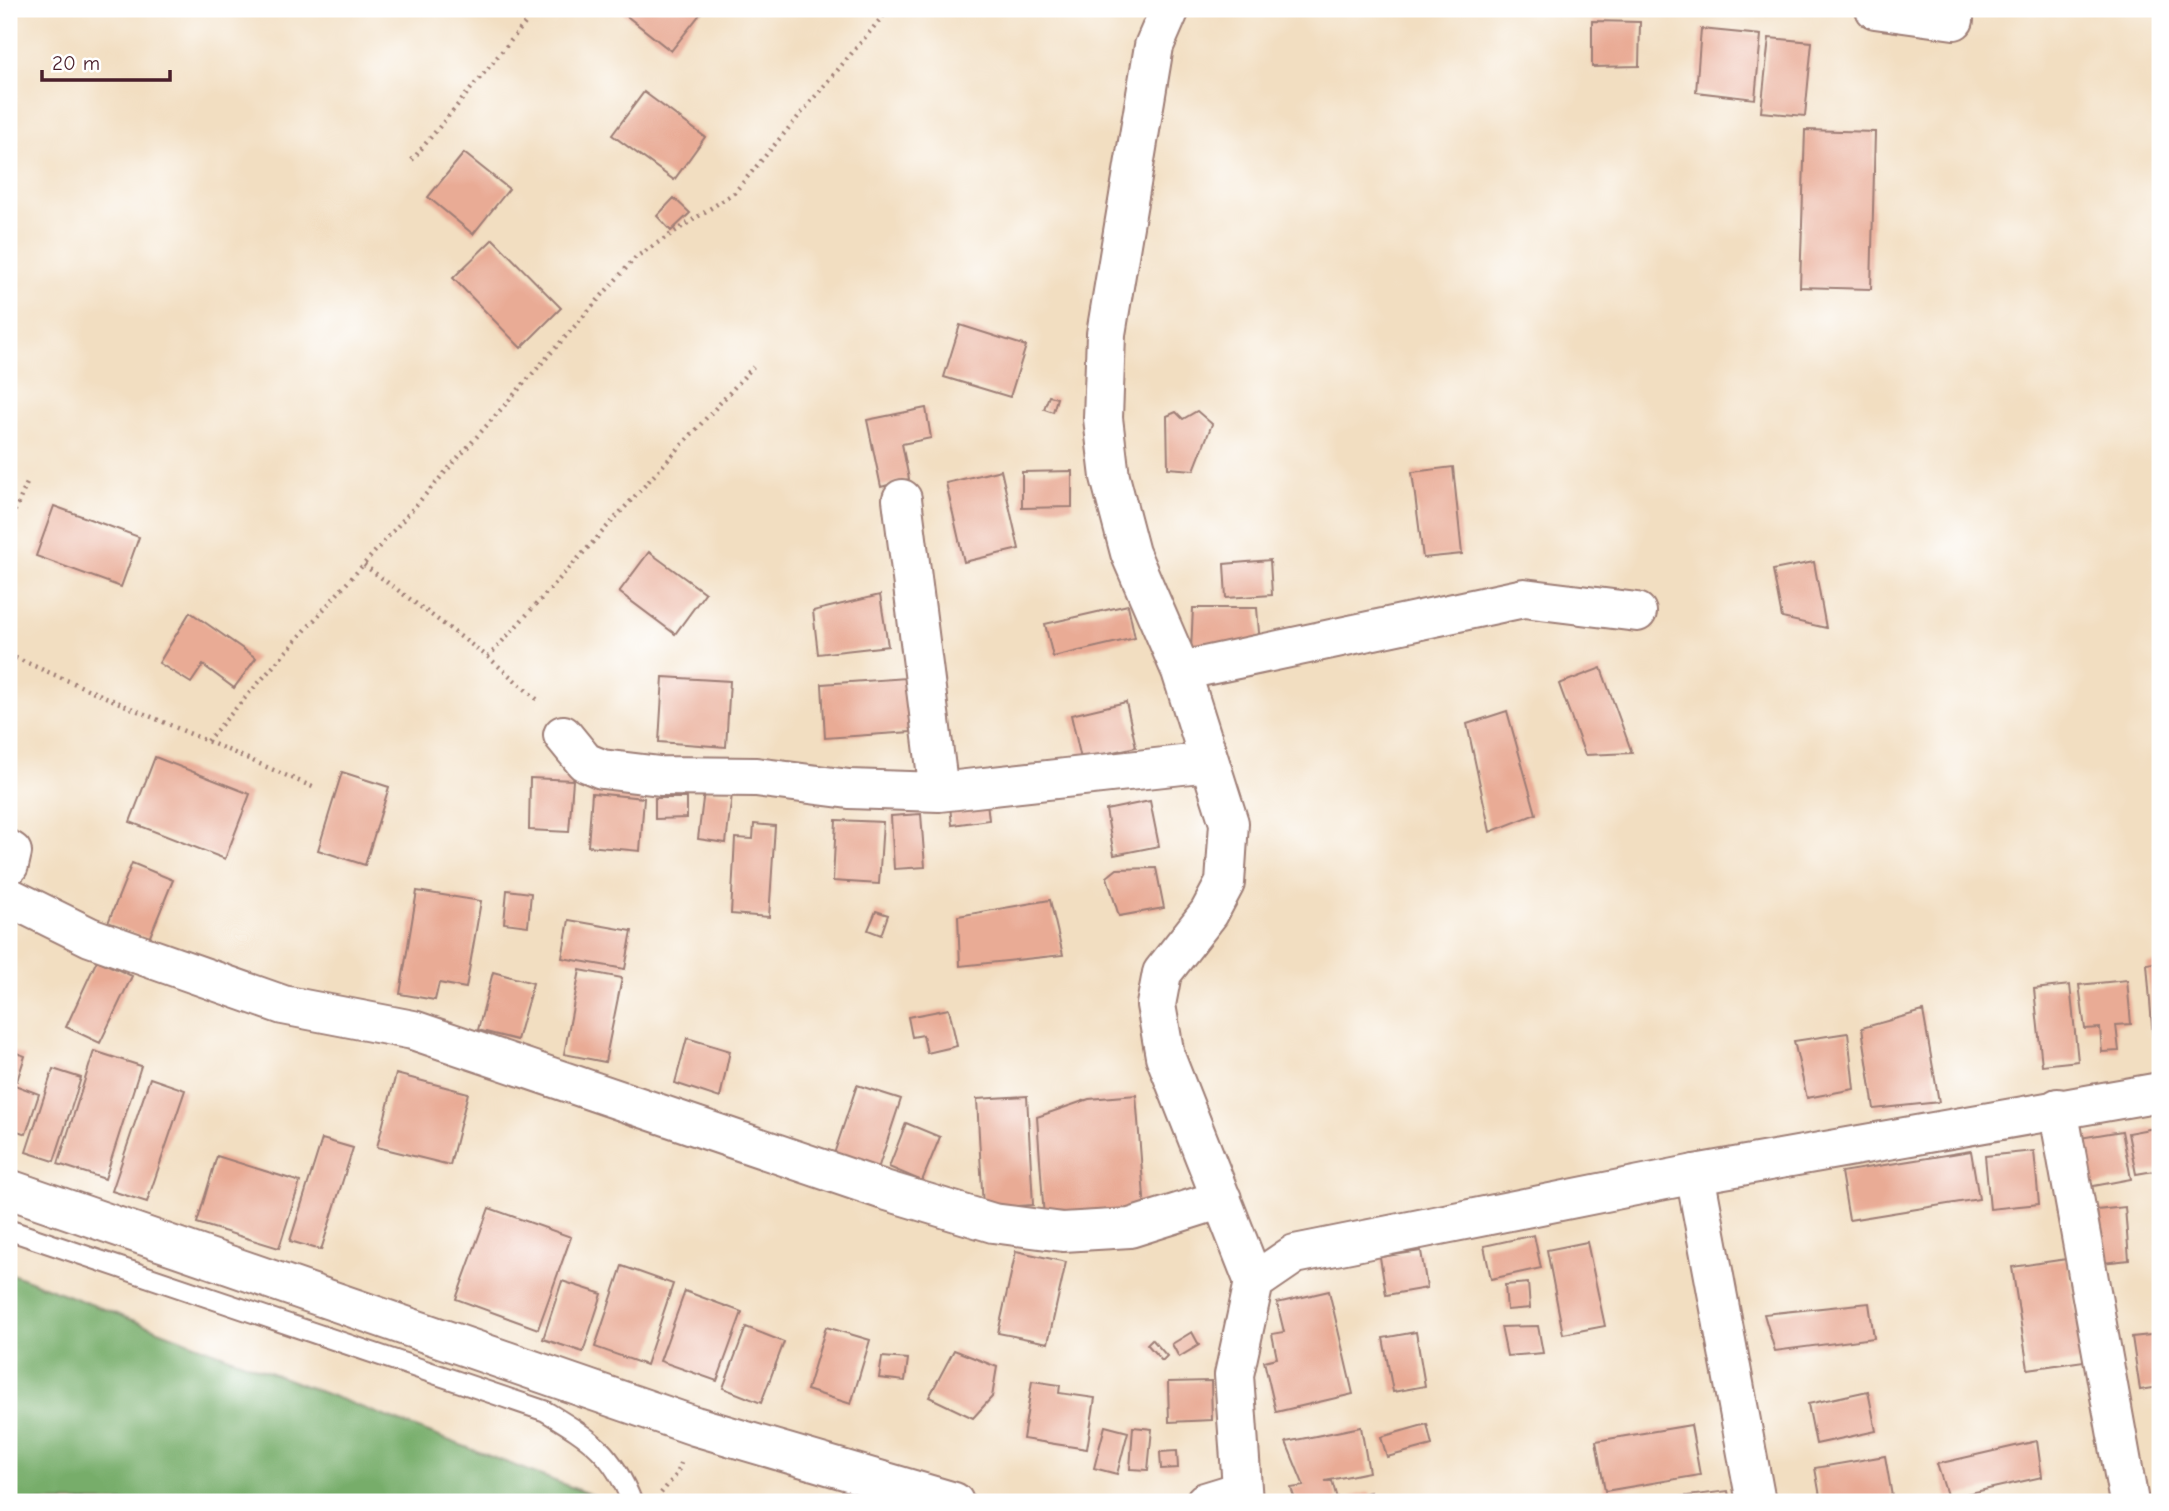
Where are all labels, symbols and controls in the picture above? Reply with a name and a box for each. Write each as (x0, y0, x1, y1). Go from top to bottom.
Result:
scale bar (42, 38, 170, 82)
text: 20 m (52, 51, 100, 75)

